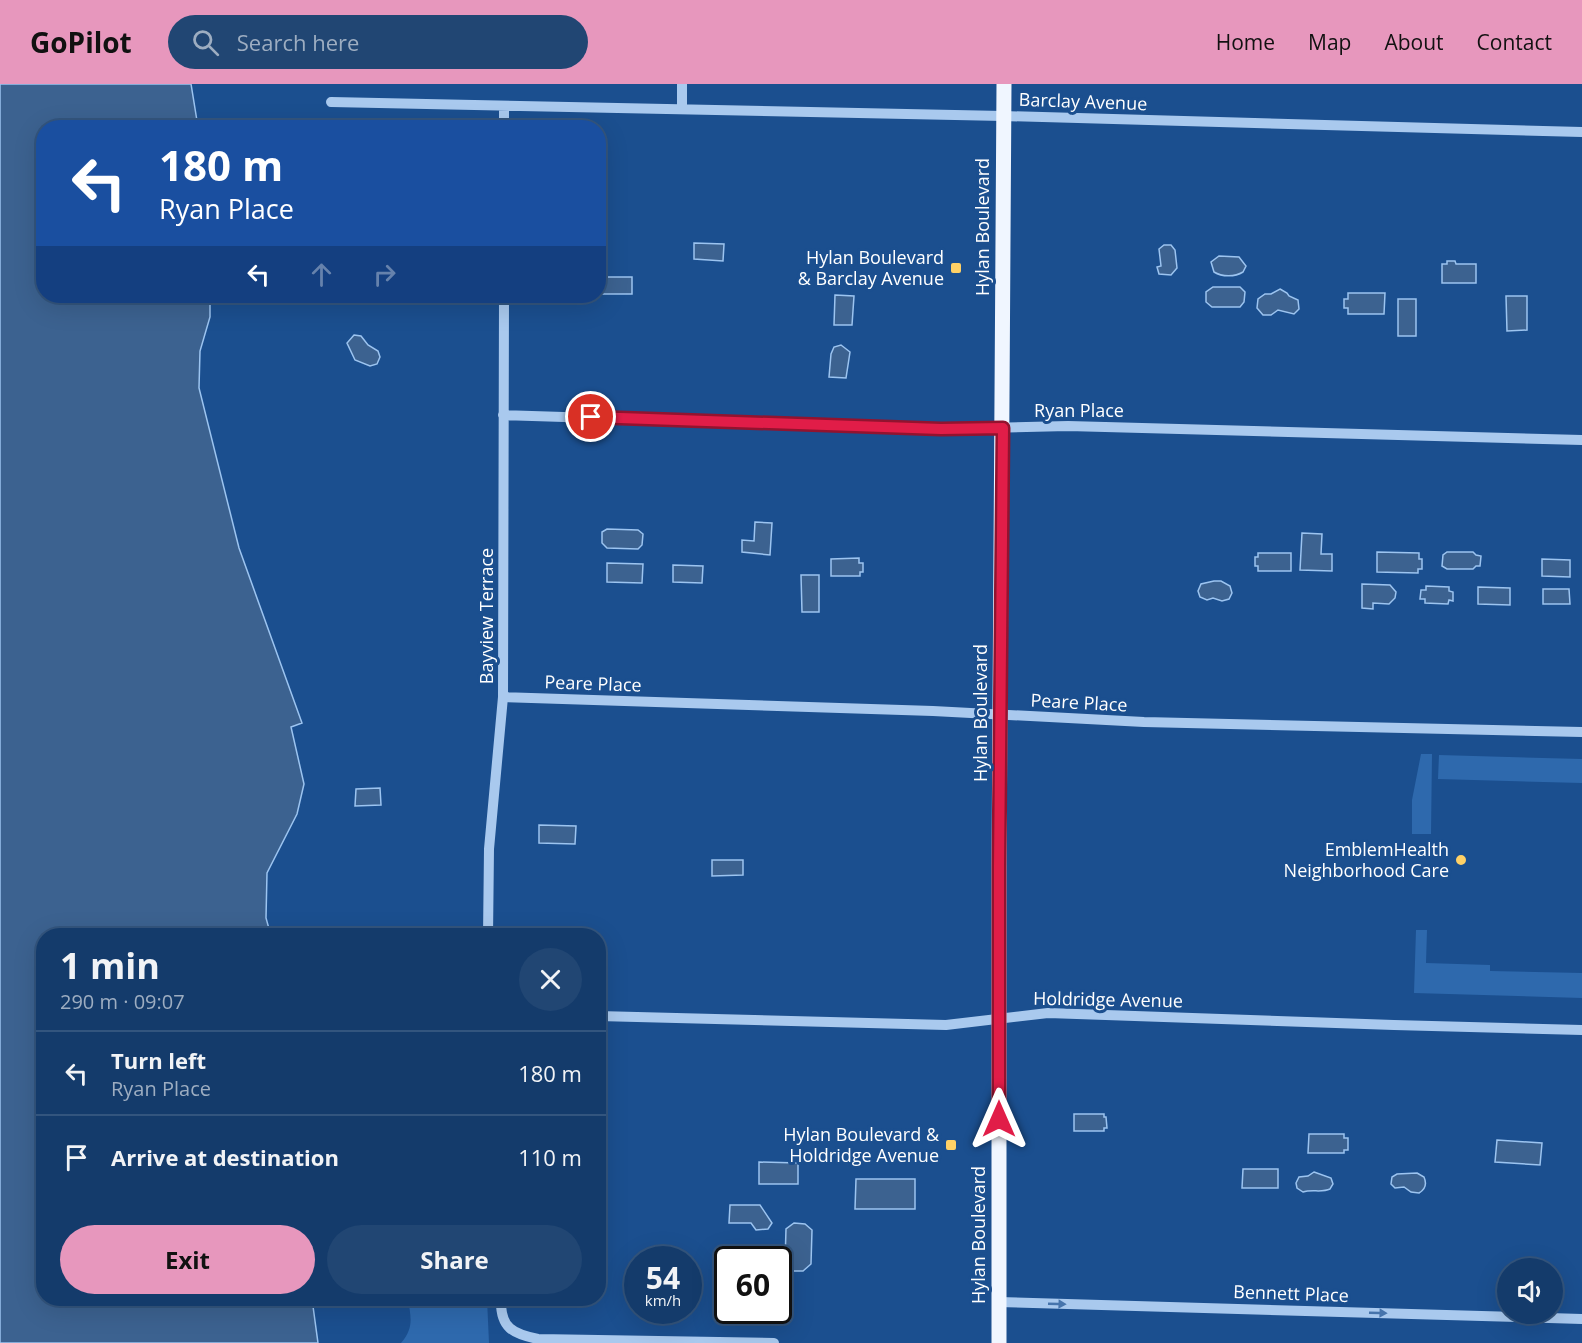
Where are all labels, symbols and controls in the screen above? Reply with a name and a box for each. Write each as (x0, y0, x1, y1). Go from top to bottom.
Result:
search box (168, 15, 588, 69)
text: GoPilot (30, 23, 132, 61)
icon: search (189, 26, 222, 59)
text: Search here (237, 27, 359, 57)
text: Home (1216, 28, 1275, 56)
text: Map (1308, 28, 1351, 56)
text: About (1384, 28, 1444, 56)
text: Contact (1477, 28, 1552, 56)
street label: Barclay Avenue (1018, 87, 1148, 115)
text: 180 m (159, 136, 283, 193)
icon: left (60, 144, 138, 222)
street label: Hylan Boulevard (970, 158, 994, 296)
text: Ryan Place (159, 190, 294, 227)
place label: Hylan Boulevard & Barclay Avenue (798, 245, 944, 290)
icon: left (242, 258, 275, 291)
icon: ahead (305, 258, 338, 291)
icon: right (368, 258, 401, 291)
marker: Hylan Boulevard & Barclay Avenue (949, 261, 963, 275)
pin (565, 391, 616, 442)
street label: Ryan Place (1034, 398, 1124, 422)
icon: arrive (574, 400, 607, 433)
street label: Bayview Terrace (474, 548, 498, 684)
street label: Hylan Boulevard (968, 644, 992, 782)
street label: Peare Place (544, 669, 642, 697)
street label: Peare Place (1030, 687, 1128, 717)
place label: EmblemHealth Neighborhood Care (1284, 837, 1449, 882)
marker: EmblemHealth Neighborhood Care (1454, 853, 1468, 867)
text: 1 min (60, 941, 160, 990)
button: close (519, 948, 582, 1011)
street label: Holdridge Avenue (1033, 986, 1183, 1012)
text: 290 m · 09:07 (60, 988, 185, 1015)
text: Turn left (111, 1045, 206, 1075)
icon: left (60, 1057, 93, 1090)
text: 180 m (518, 1058, 582, 1088)
text: Ryan Place (111, 1075, 211, 1102)
position arrow (967, 1087, 1031, 1151)
place label: Hylan Boulevard & Holdridge Avenue (783, 1122, 940, 1167)
marker: Hylan Boulevard & Holdridge Avenue (944, 1138, 958, 1152)
icon: arrive (60, 1141, 93, 1174)
text: Arrive at destination (111, 1142, 339, 1172)
text: 110 m (518, 1142, 582, 1172)
street label: Hylan Boulevard (966, 1166, 990, 1304)
button: Exit (60, 1225, 315, 1294)
button: Share (327, 1225, 582, 1294)
speed limit sign: 60 (714, 1246, 792, 1324)
text: 54 (646, 1257, 680, 1298)
map controls (1497, 1258, 1563, 1324)
button: sound (1497, 1258, 1563, 1324)
street label: Bennett Place (1233, 1279, 1349, 1307)
text: km/h (645, 1290, 681, 1310)
one-way arrow (1047, 1299, 1066, 1308)
one-way arrow (1368, 1309, 1387, 1318)

